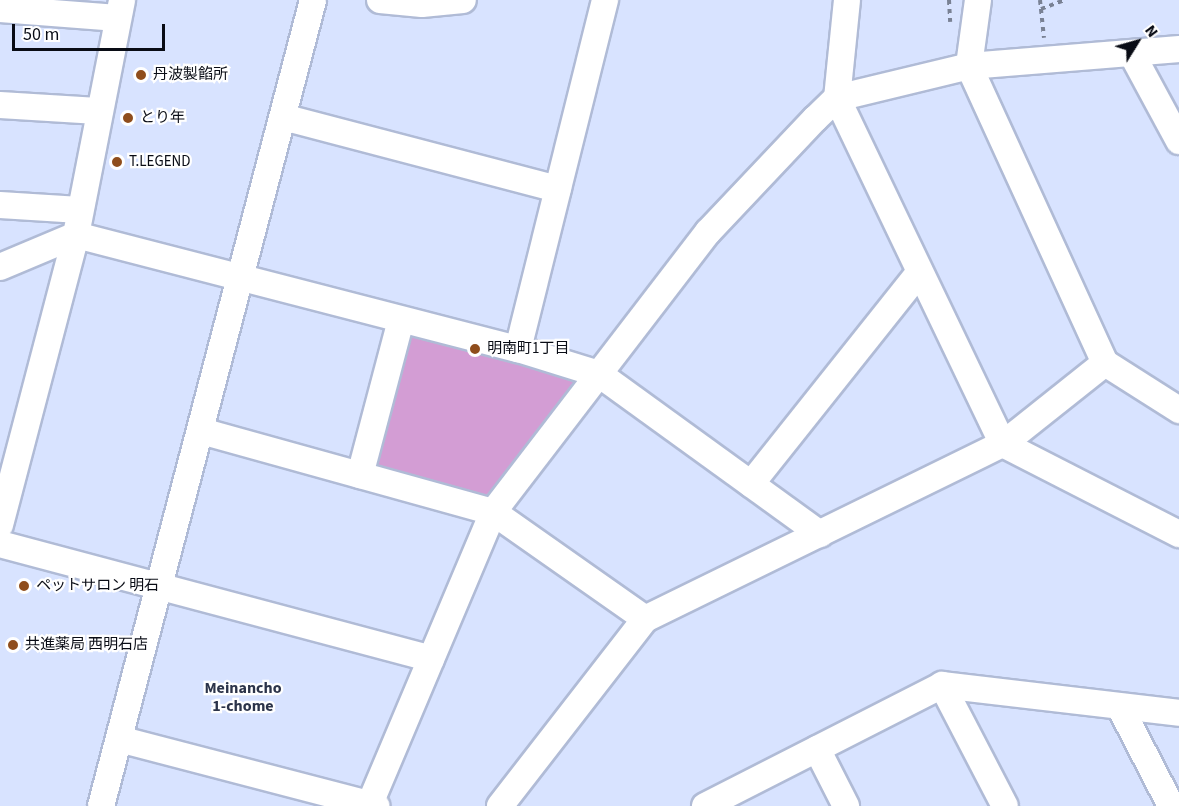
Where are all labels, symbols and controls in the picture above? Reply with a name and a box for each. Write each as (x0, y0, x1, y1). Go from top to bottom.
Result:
scale bar (15, 12, 168, 50)
north arrow (1107, 12, 1167, 72)
text: N (1139, 20, 1163, 42)
text: 50 m (23, 22, 59, 47)
place label: 丹波製餡所 (153, 66, 228, 84)
marker: 丹波製餡所 (134, 68, 148, 82)
place label: とり年 (140, 109, 185, 127)
marker: とり年 (121, 111, 135, 125)
place label: T.LEGEND (129, 153, 190, 171)
marker: T.LEGEND (110, 155, 124, 169)
place label: 明南町1丁目 (487, 340, 569, 358)
marker: 明南町1丁目 (468, 342, 482, 356)
place label: ペットサロン 明石 (36, 577, 159, 595)
marker: ペットサロン 明石 (17, 579, 31, 593)
place label: 共進薬局 西明石店 (25, 636, 148, 654)
marker: 共進薬局 西明石店 (6, 638, 20, 652)
district label: Meinancho 1-chome (204, 678, 282, 716)

